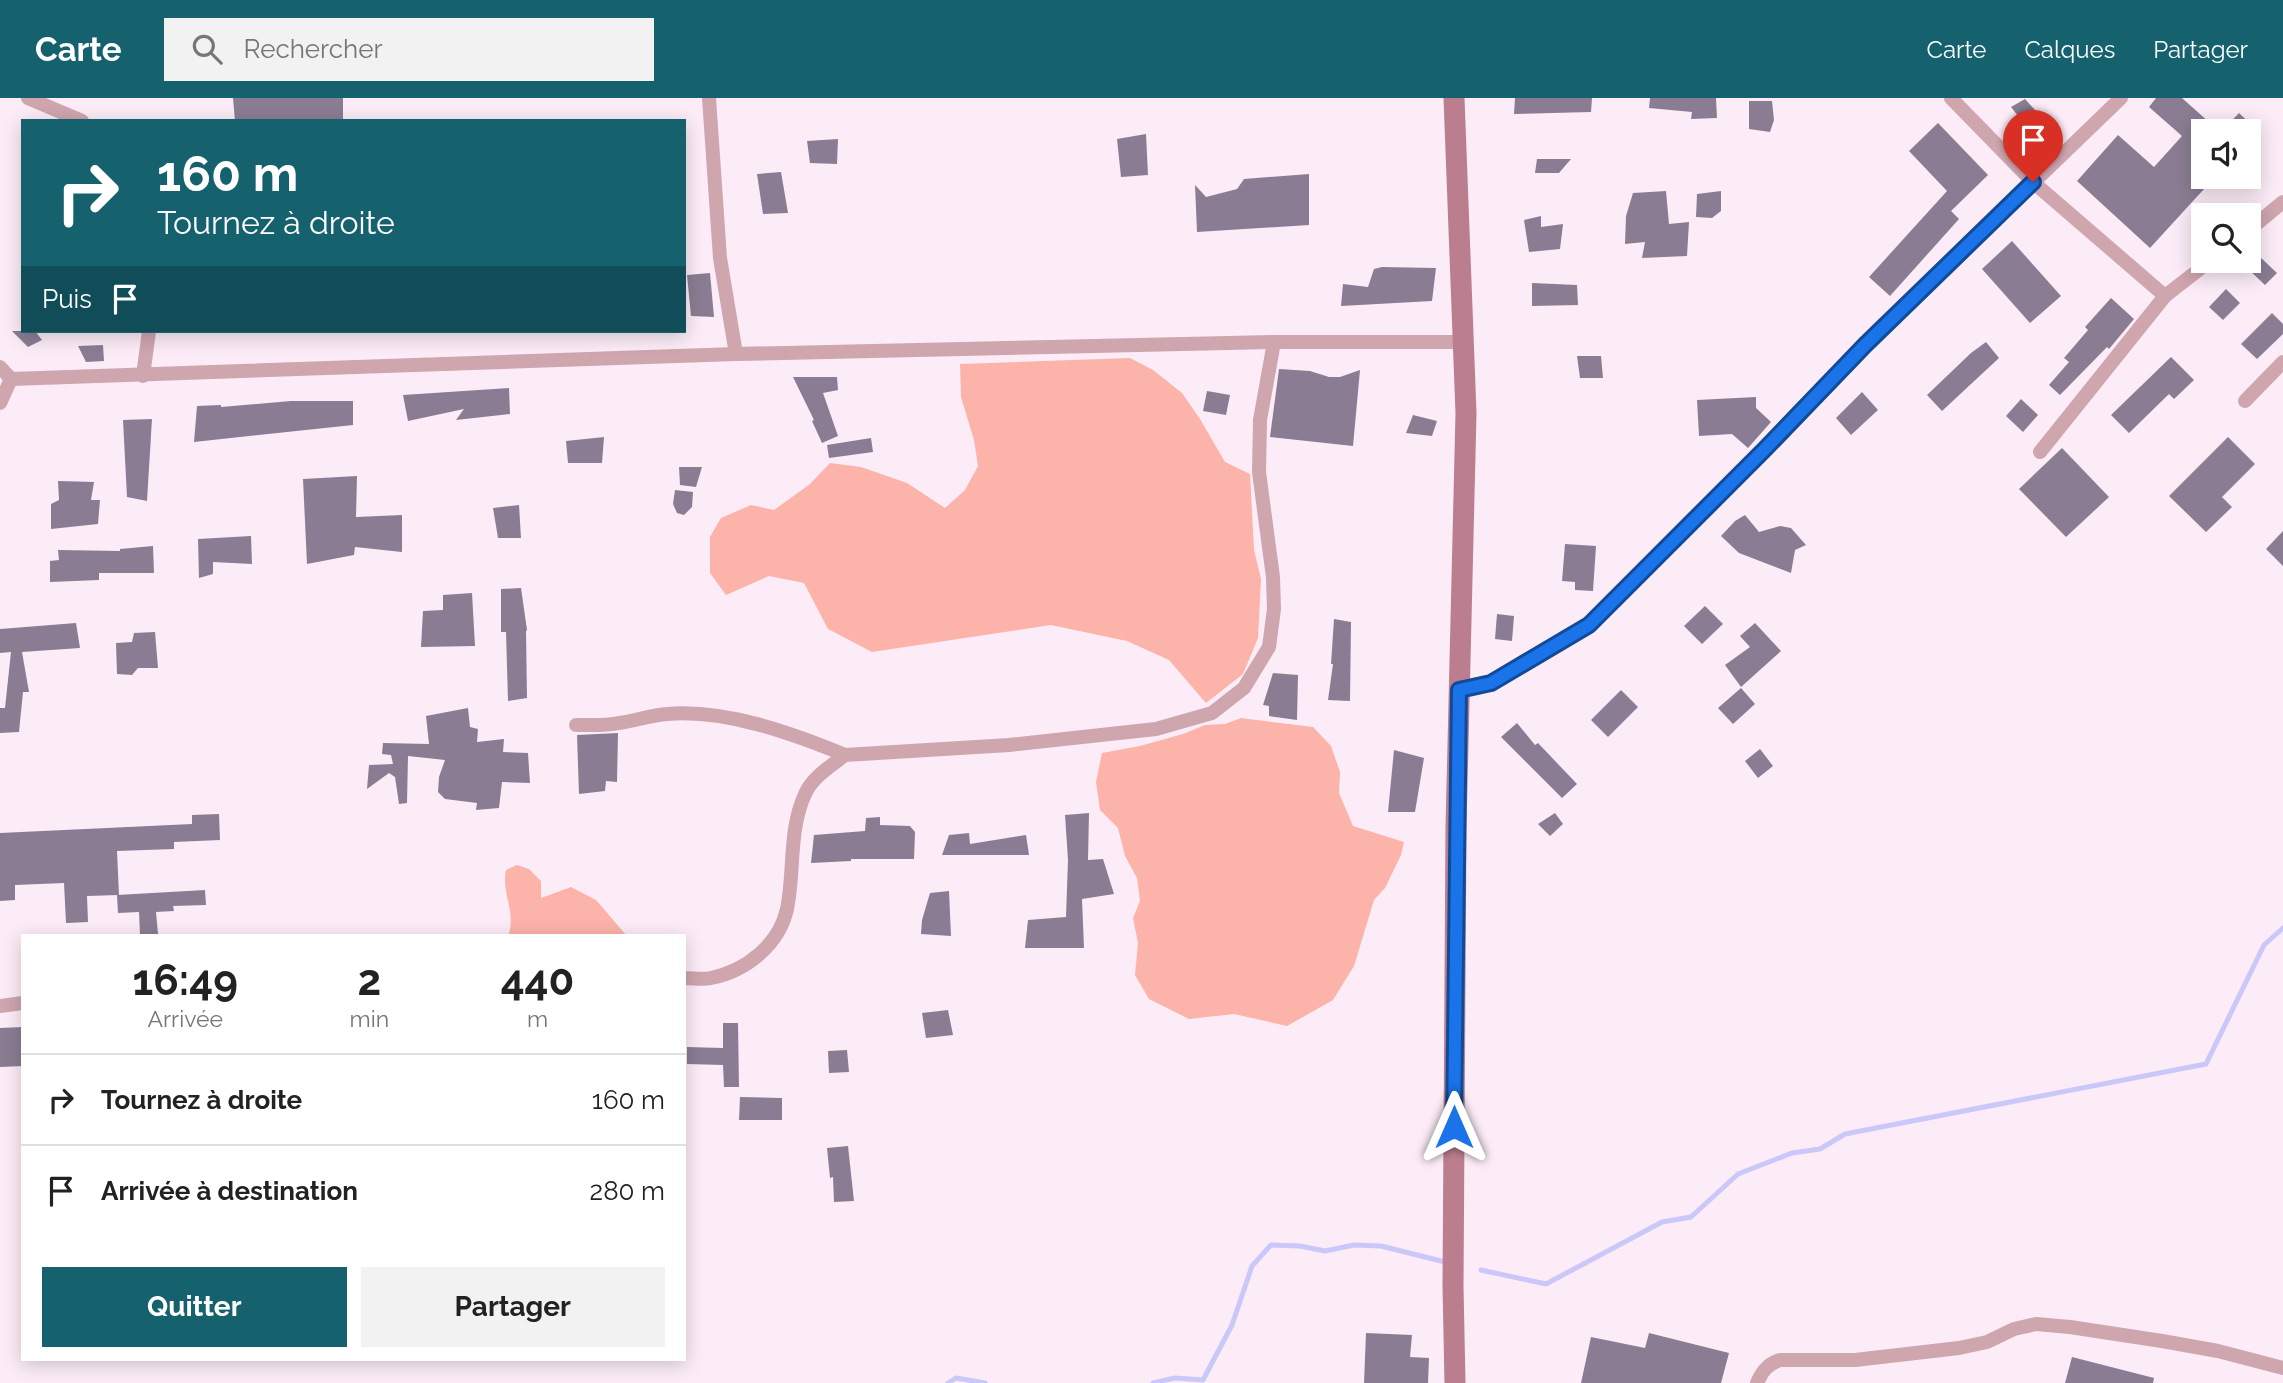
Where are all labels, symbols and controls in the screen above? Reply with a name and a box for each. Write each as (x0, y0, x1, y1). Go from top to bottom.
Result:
search box (164, 18, 654, 81)
text: Carte (35, 30, 122, 69)
icon: search (188, 30, 226, 68)
text: Rechercher (244, 34, 383, 64)
text: Carte (1927, 35, 1986, 64)
text: Calques (2024, 35, 2115, 64)
text: Partager (2153, 35, 2248, 64)
pin (2003, 110, 2063, 182)
map controls (2191, 119, 2261, 273)
button: sound (2191, 119, 2261, 189)
icon: arrive (2014, 121, 2052, 159)
text: 160 m (157, 145, 298, 202)
icon: right (42, 147, 133, 238)
button: search (2191, 203, 2261, 273)
text: Tournez à droite (157, 204, 395, 241)
icon: arrive (106, 280, 144, 318)
text: Puis (42, 284, 92, 314)
text: 16:49 (133, 956, 238, 1005)
text: 2 (357, 956, 381, 1005)
text: 440 (501, 956, 574, 1005)
text: Arrivée (147, 1005, 223, 1032)
text: min (350, 1005, 389, 1032)
text: m (527, 1005, 548, 1032)
icon: right (42, 1081, 80, 1119)
text: Tournez à droite (101, 1085, 302, 1115)
text: 160 m (592, 1085, 665, 1115)
position arrow (1417, 1090, 1491, 1164)
icon: arrive (42, 1172, 80, 1210)
text: Arrivée à destination (101, 1176, 358, 1206)
text: 280 m (590, 1176, 665, 1206)
button: Quitter (42, 1267, 347, 1347)
button: Partager (361, 1267, 665, 1347)

